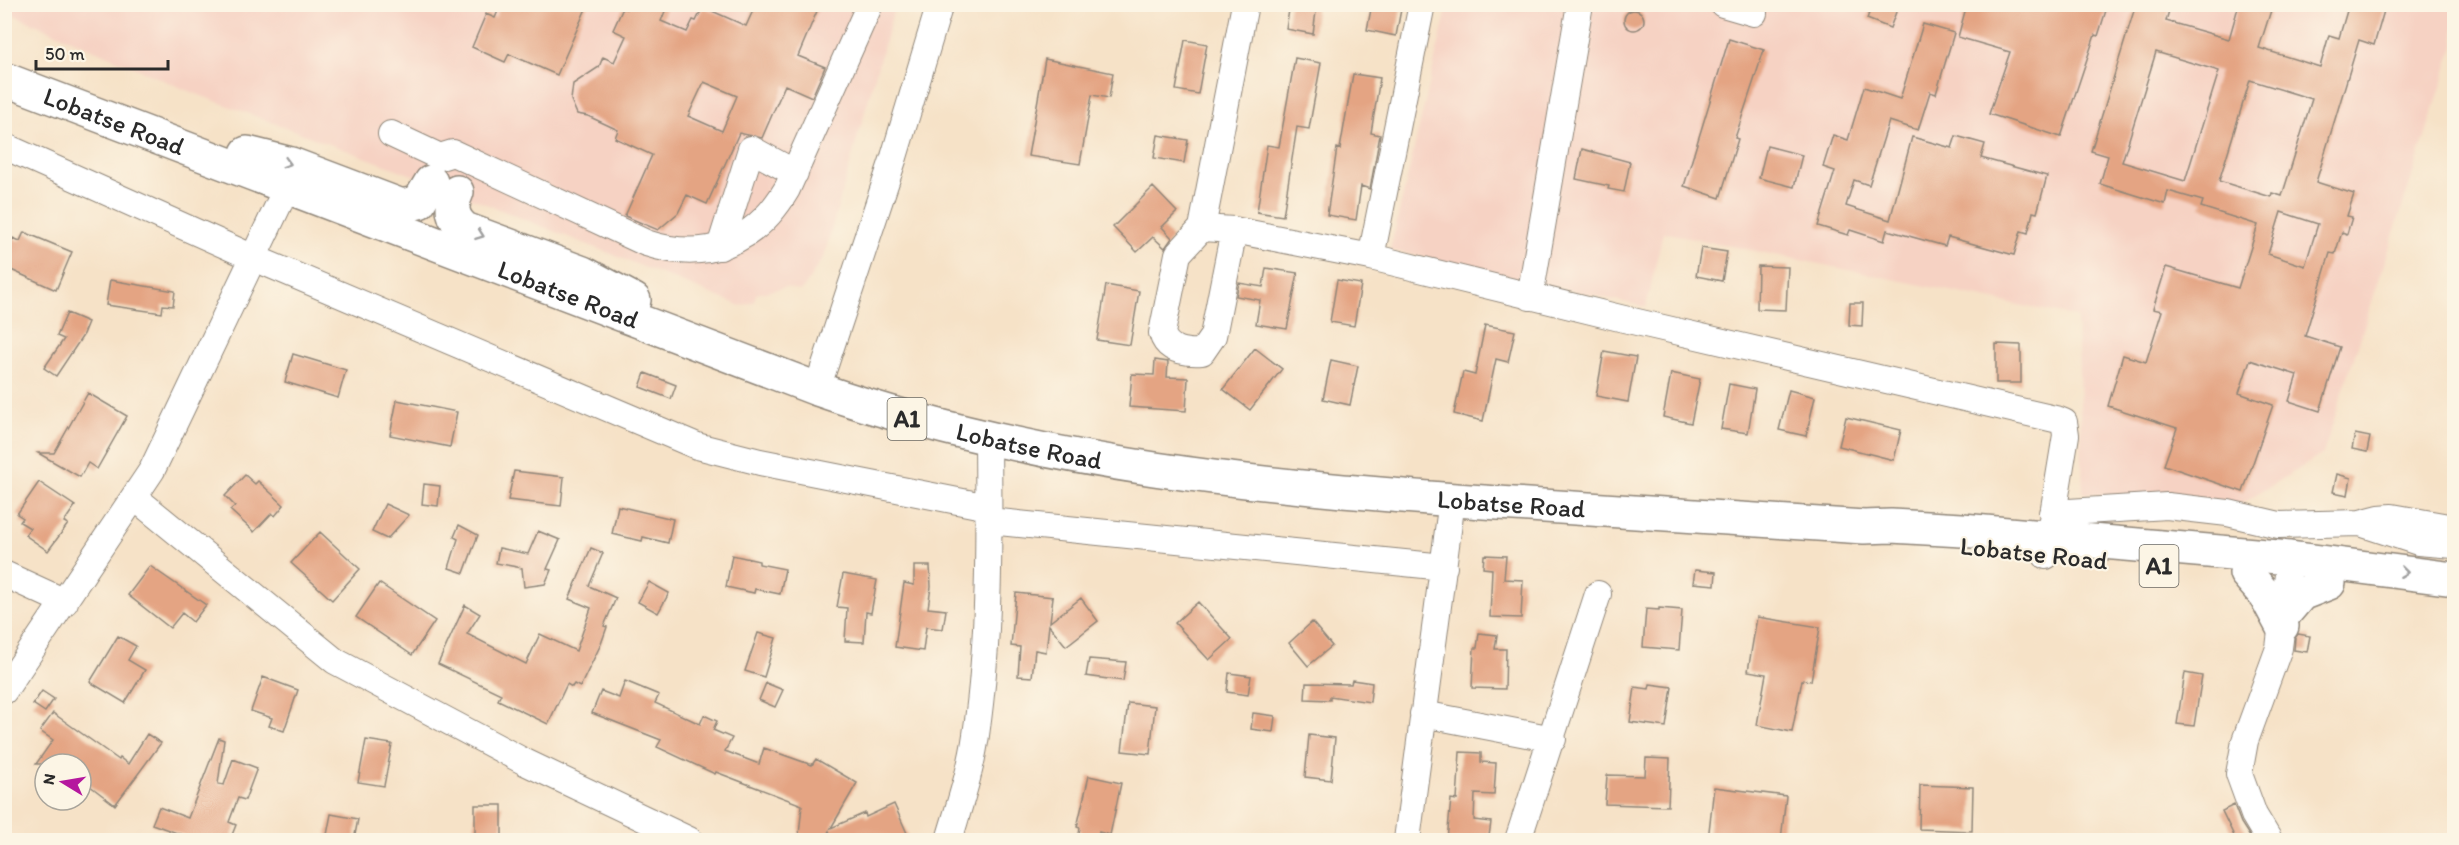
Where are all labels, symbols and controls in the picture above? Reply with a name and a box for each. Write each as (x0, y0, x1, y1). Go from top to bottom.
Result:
scale bar (36, 33, 168, 71)
text: 50 m (45, 43, 85, 65)
street label: Lobatse Road (39, 80, 190, 163)
one-way arrow (281, 156, 292, 168)
one-way arrow (475, 227, 485, 240)
street label: Lobatse Road (493, 253, 644, 336)
road number: A1 (888, 398, 926, 440)
street label: Lobatse Road (953, 415, 1105, 477)
street label: Lobatse Road (1436, 483, 1587, 525)
street label: Lobatse Road (1958, 529, 2110, 577)
road number: A1 (2140, 545, 2178, 587)
one-way arrow (2399, 566, 2408, 578)
north arrow (33, 752, 93, 812)
text: N (38, 772, 59, 786)

